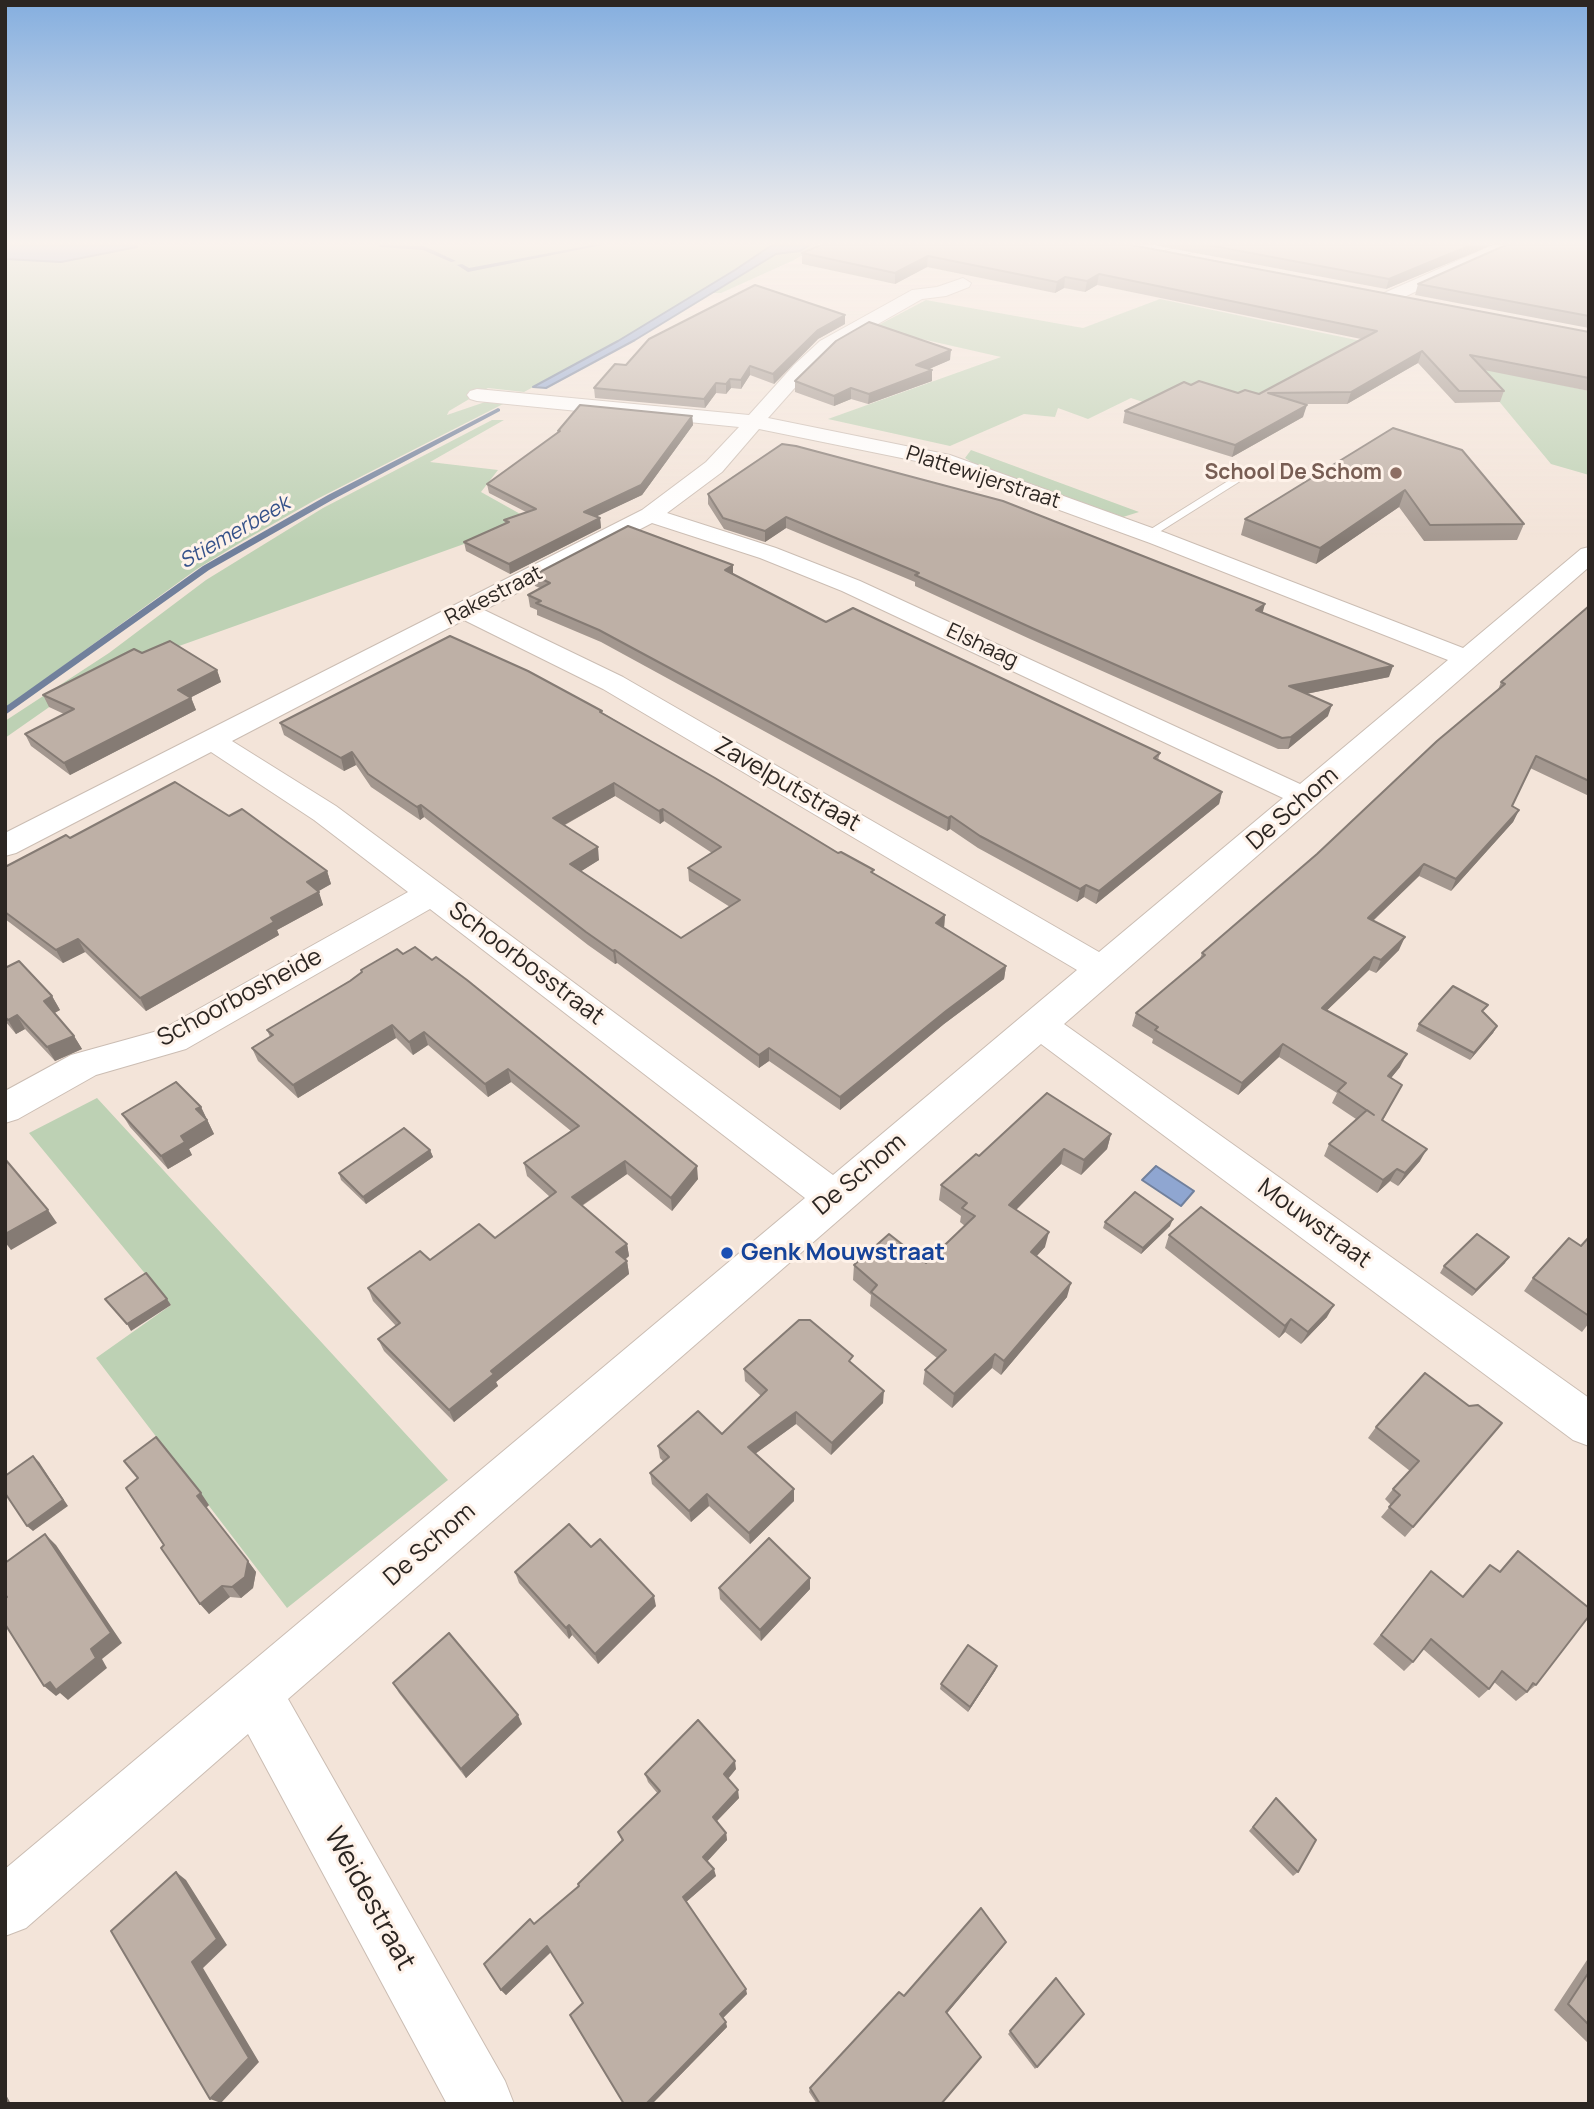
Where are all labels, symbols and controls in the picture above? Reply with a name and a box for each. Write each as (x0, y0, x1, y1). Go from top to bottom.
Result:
street label: Plattewijerstraat (903, 441, 1063, 515)
place label: School De Schom (1204, 460, 1382, 486)
marker: School De Schom (1388, 465, 1404, 481)
water label: Stiemerbeek (175, 491, 295, 575)
street label: Rakestraat (441, 561, 547, 631)
street label: Elshaag (942, 618, 1022, 674)
street label: Zavelputstraat (709, 732, 865, 838)
street label: De Schom (1241, 761, 1345, 857)
street label: Schoorbosstraat (443, 896, 609, 1032)
street label: Schoorbosheide (153, 942, 327, 1054)
street label: De Schom (808, 1128, 912, 1222)
street label: Mouwstraat (1252, 1173, 1376, 1275)
place label: Genk Mouwstraat (741, 1239, 945, 1267)
marker: Genk Mouwstraat (719, 1245, 735, 1261)
street label: De Schom (378, 1497, 482, 1593)
street label: Weidestraat (316, 1822, 422, 1976)

